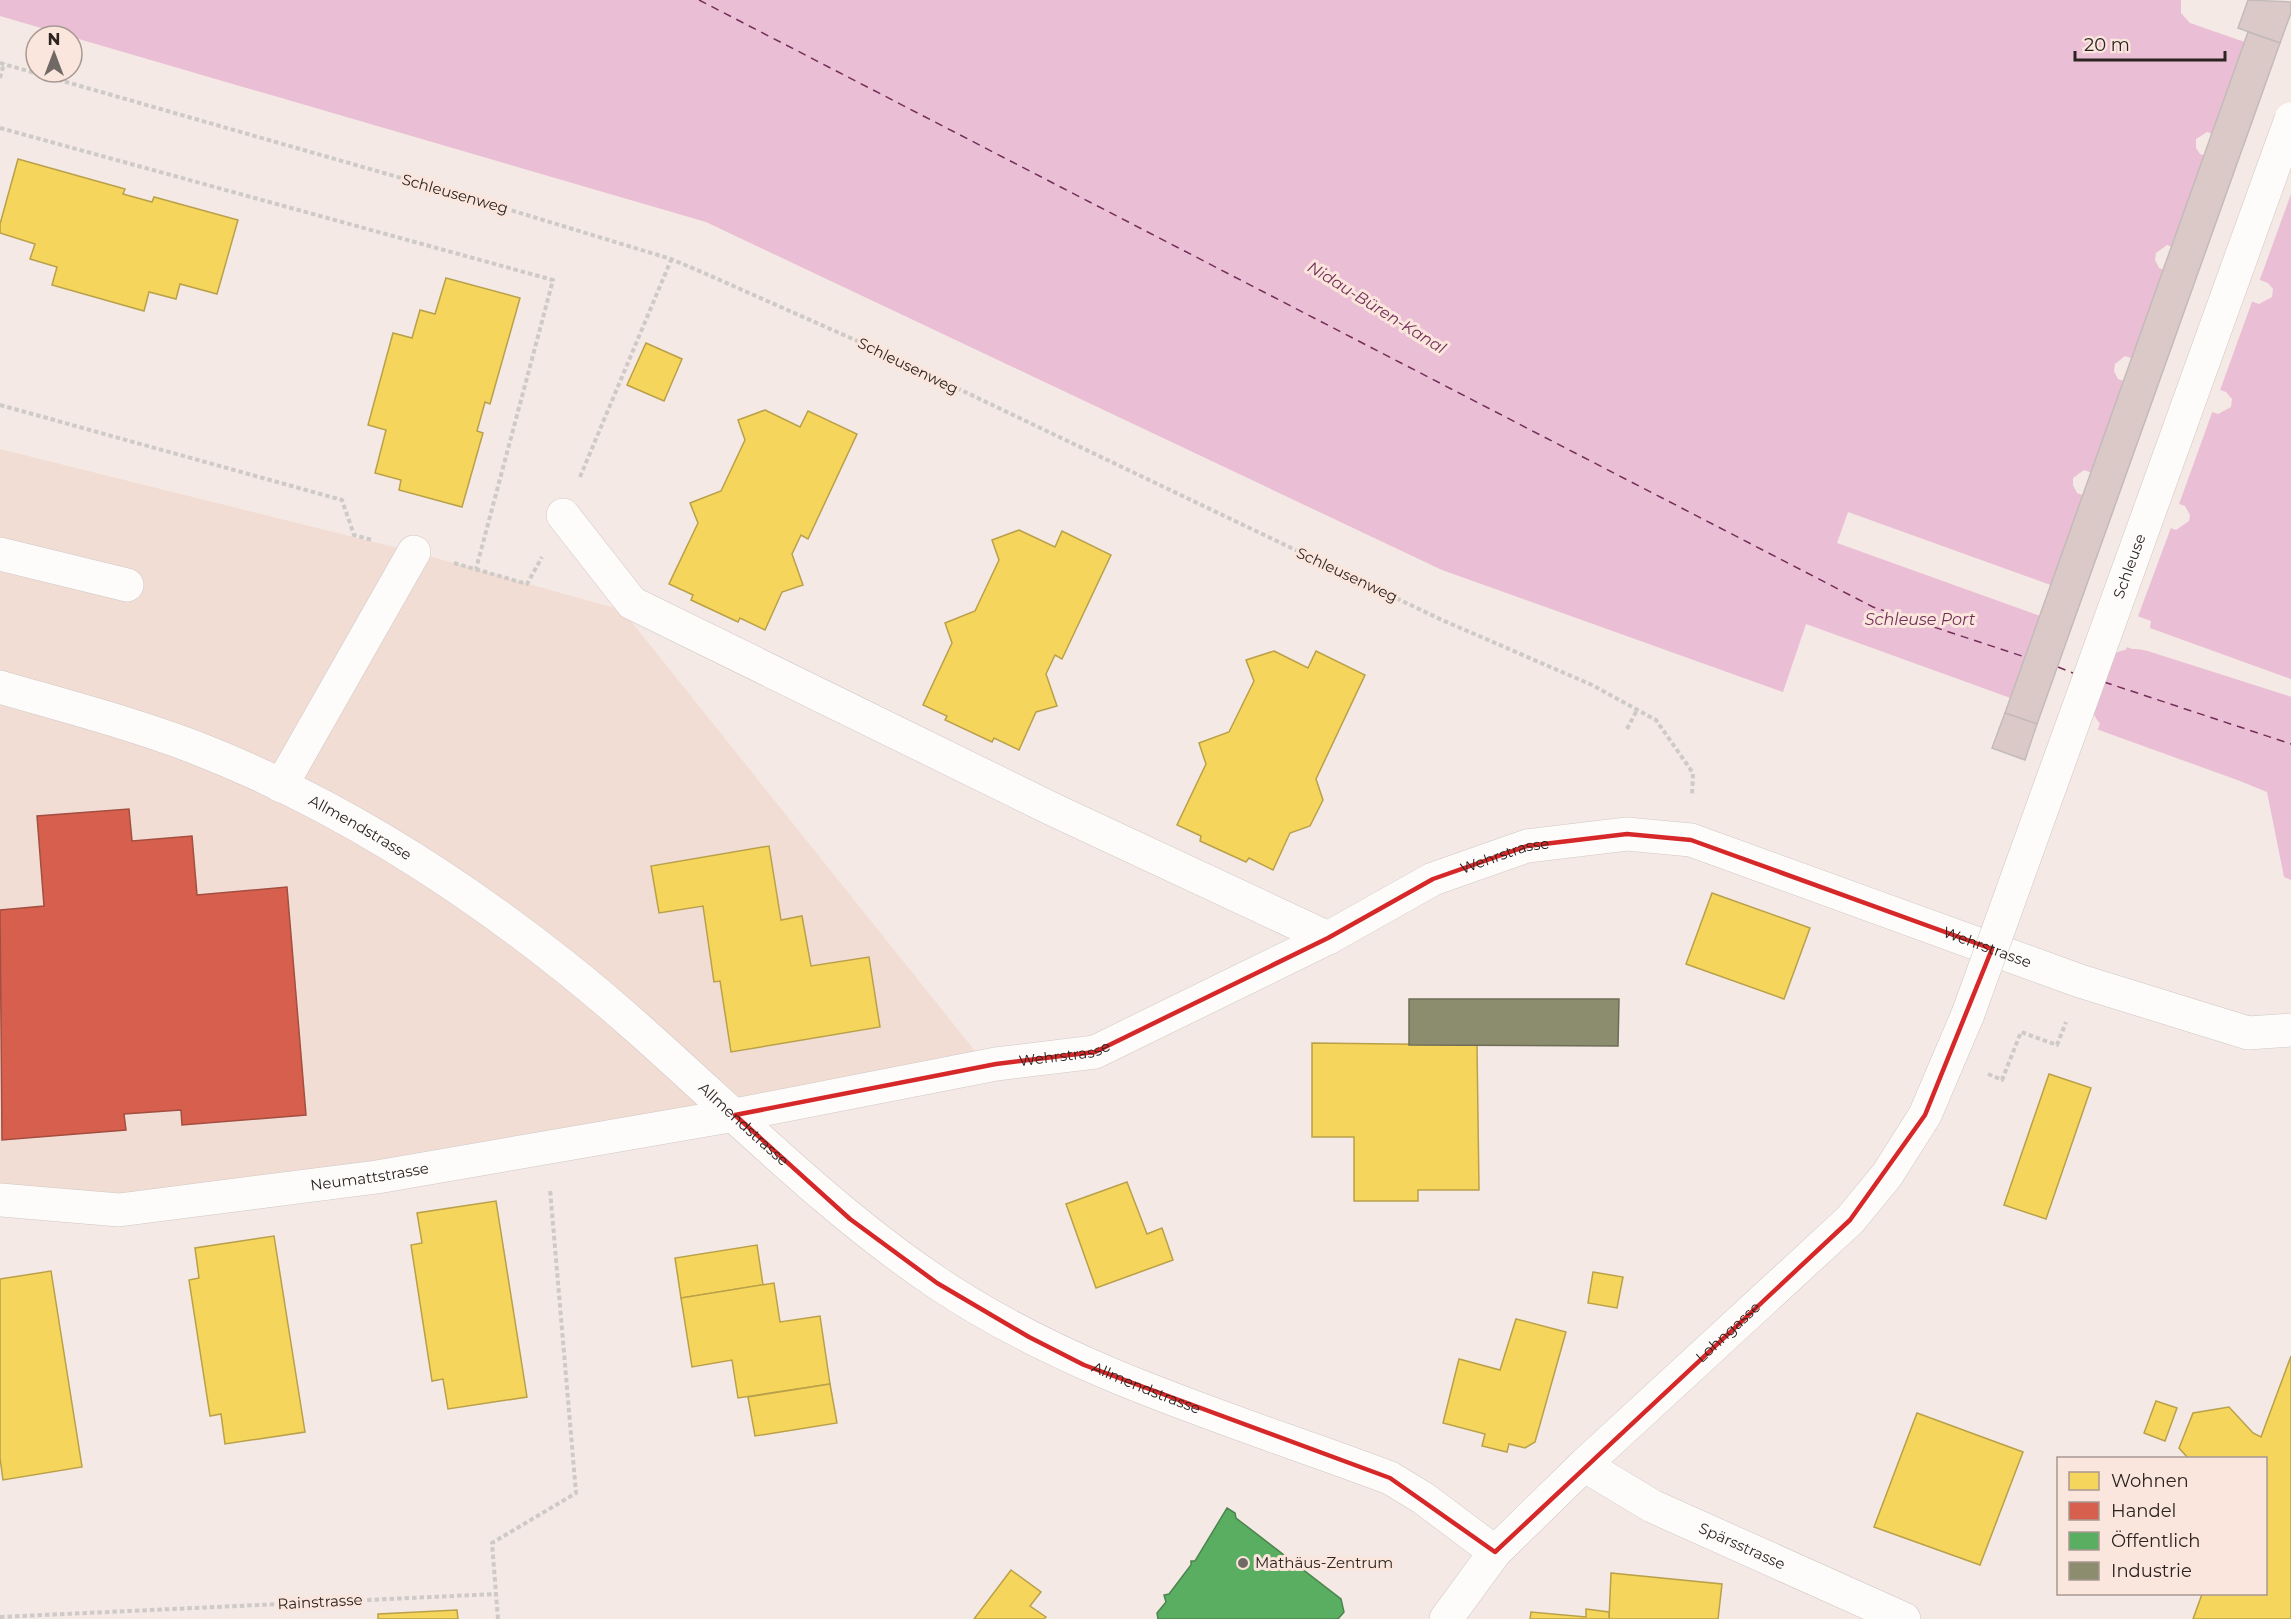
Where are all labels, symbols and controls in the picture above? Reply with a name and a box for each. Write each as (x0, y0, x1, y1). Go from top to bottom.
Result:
north arrow (24, 24, 84, 84)
scale bar (2075, 24, 2225, 62)
text: N (48, 30, 60, 49)
text: 20 m (2084, 34, 2130, 56)
street label: Schleusenweg (400, 169, 510, 218)
water label: Nidau-Büren-Kanal (1304, 257, 1450, 358)
street label: Schleusenweg (855, 333, 962, 398)
street label: Schleuse (2109, 531, 2149, 601)
street label: Schleusenweg (1294, 543, 1401, 606)
water label: Schleuse Port (1865, 610, 1976, 629)
street label: Allmendstrasse (306, 790, 415, 864)
street label: Wehrstrasse (1457, 833, 1550, 878)
street label: Wehrstrasse (1941, 922, 2034, 972)
street label: Wehrstrasse (1018, 1036, 1113, 1070)
street label: Allmendstrasse (695, 1078, 793, 1170)
street label: Neumattstrasse (309, 1158, 430, 1194)
street label: Lohngasse (1691, 1297, 1764, 1366)
street label: Allmendstrasse (1089, 1357, 1203, 1418)
legend (2057, 1457, 2267, 1595)
text: Wohnen (2111, 1470, 2189, 1492)
text: Handel (2111, 1500, 2176, 1522)
street label: Spärsstrasse (1696, 1518, 1788, 1574)
text: Öffentlich (2111, 1530, 2200, 1552)
place label: Mathäus-Zentrum (1255, 1553, 1393, 1572)
marker: Mathäus-Zentrum (1236, 1556, 1250, 1570)
text: Industrie (2111, 1560, 2192, 1582)
street label: Rainstrasse (277, 1590, 363, 1613)

